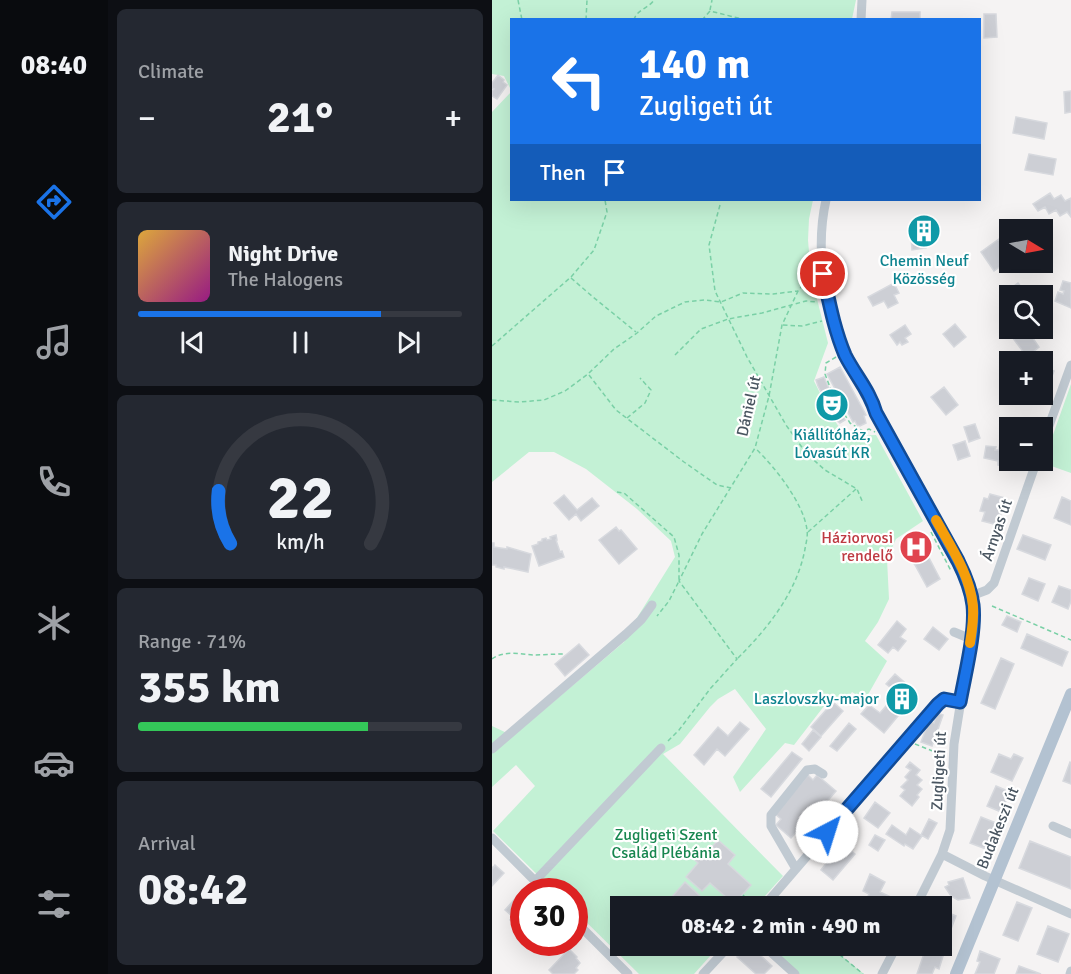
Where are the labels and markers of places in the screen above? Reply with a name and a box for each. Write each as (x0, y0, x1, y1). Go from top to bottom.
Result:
building icon: Chemin Neuf Közösség (906, 213, 942, 249)
pin (797, 248, 848, 299)
place label: Chemin Neuf Közösség (880, 251, 969, 289)
theatre icon: Kiállítóház, Lóvasút KR (814, 387, 850, 423)
place label: Kiállítóház, Lóvasút KR (793, 425, 871, 463)
place label: Háziorvosi rendelő (821, 528, 893, 566)
hospital icon: Háziorvosi rendelő (898, 529, 934, 565)
building icon: Laszlovszky-major (884, 681, 920, 717)
place label: Laszlovszky-major (754, 689, 879, 709)

